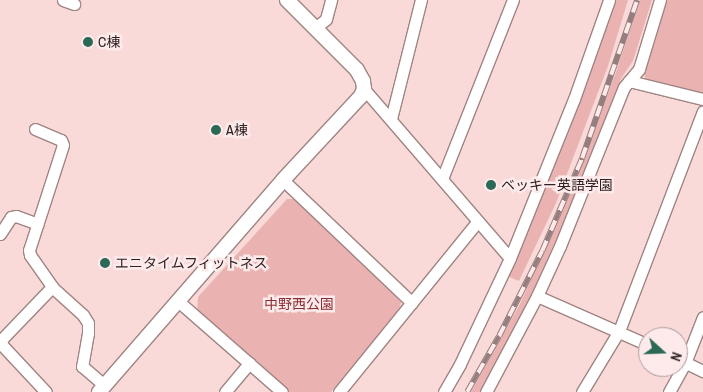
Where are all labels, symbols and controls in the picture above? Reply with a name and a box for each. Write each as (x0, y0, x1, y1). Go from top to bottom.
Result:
place label: C棟 (98, 34, 120, 50)
marker: C棟 (82, 36, 94, 48)
place label: A棟 (226, 122, 248, 138)
marker: A棟 (210, 124, 222, 136)
place label: ベッキー英語学園 (501, 177, 613, 193)
marker: ベッキー英語学園 (485, 179, 497, 191)
place label: エニタイムフィットネス (115, 255, 269, 271)
marker: エニタイムフィットネス (99, 257, 111, 269)
park label: 中野西公園 (264, 296, 334, 312)
north arrow (638, 327, 688, 377)
text: N (666, 350, 686, 364)

